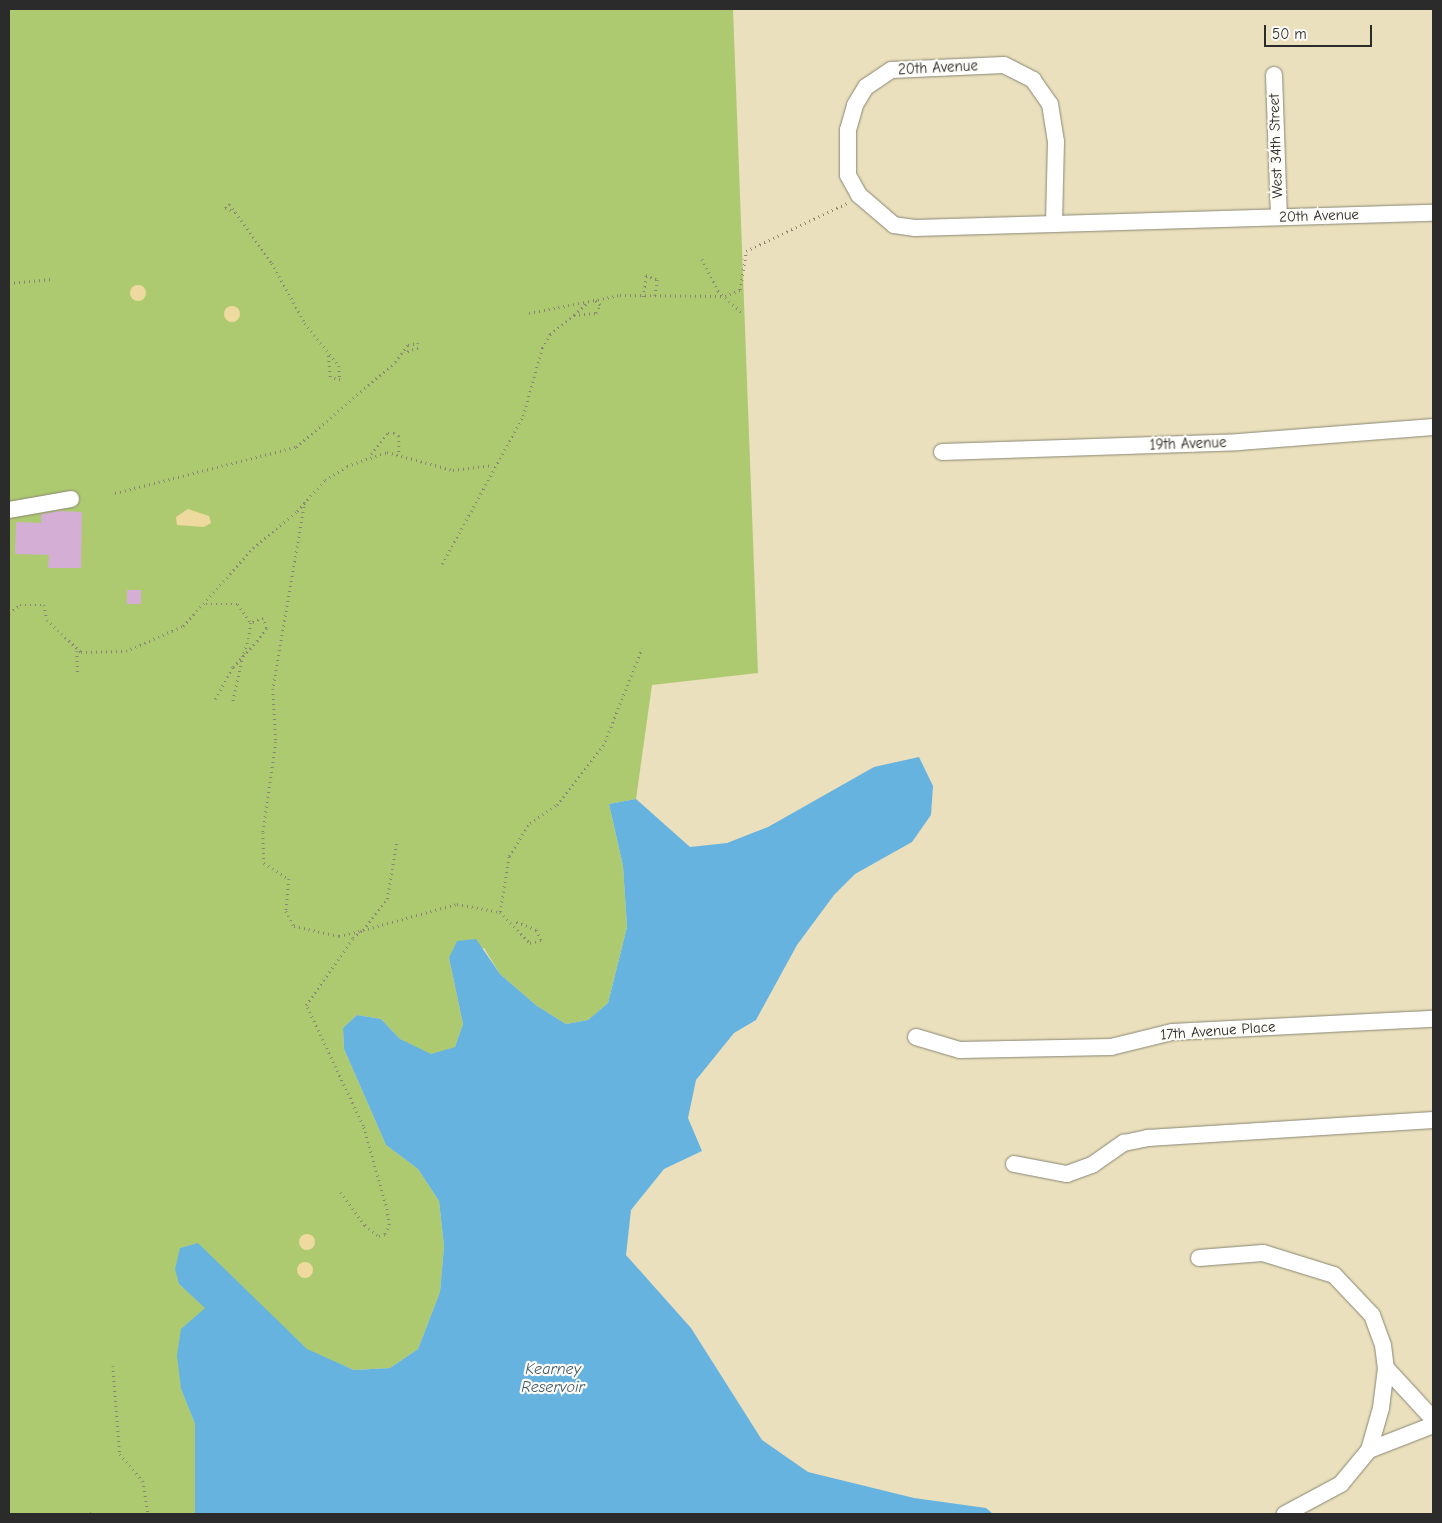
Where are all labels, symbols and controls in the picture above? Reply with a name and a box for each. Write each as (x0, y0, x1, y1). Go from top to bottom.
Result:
scale bar (1267, 15, 1374, 47)
text: 50 m (1272, 25, 1307, 43)
street label: 20th Avenue (898, 57, 978, 79)
street label: West 34th Street (1265, 93, 1287, 199)
street label: 20th Avenue (1279, 206, 1359, 226)
street label: 19th Avenue (1149, 434, 1227, 454)
street label: 17th Avenue Place (1160, 1018, 1276, 1044)
water label: Kearney Reservoir (521, 1359, 585, 1397)

